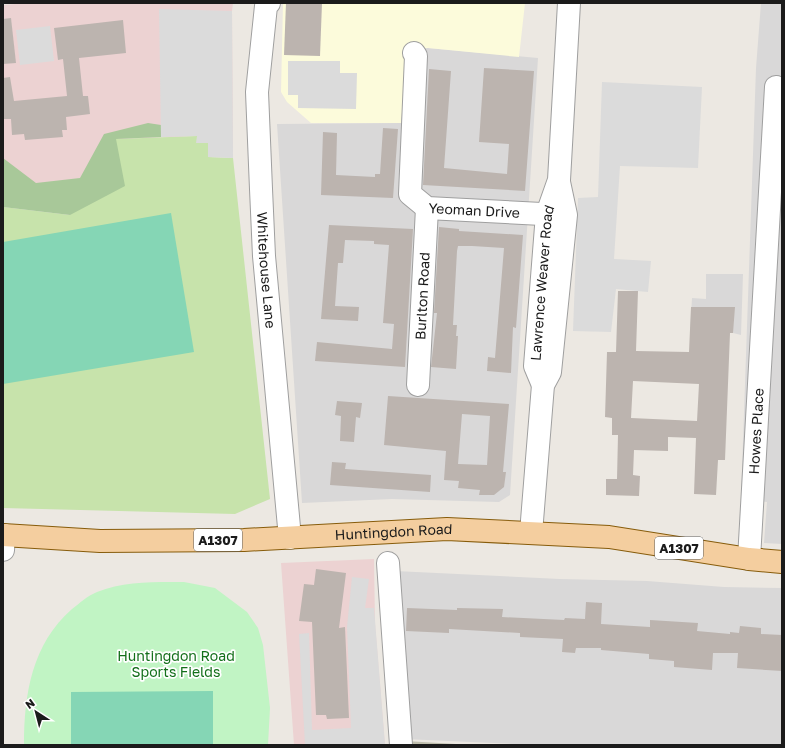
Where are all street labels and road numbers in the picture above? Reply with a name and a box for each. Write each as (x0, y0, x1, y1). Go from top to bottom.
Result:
street label: Yeoman Drive (428, 199, 520, 221)
street label: Lawrence Weaver Road (526, 202, 558, 361)
street label: Whitehouse Lane (254, 211, 280, 329)
street label: Burlton Road (411, 252, 433, 340)
street label: Howes Place (745, 388, 767, 475)
street label: Huntingdon Road (334, 520, 453, 543)
road number: A1307 (194, 529, 242, 551)
road number: A1307 (655, 537, 703, 559)

